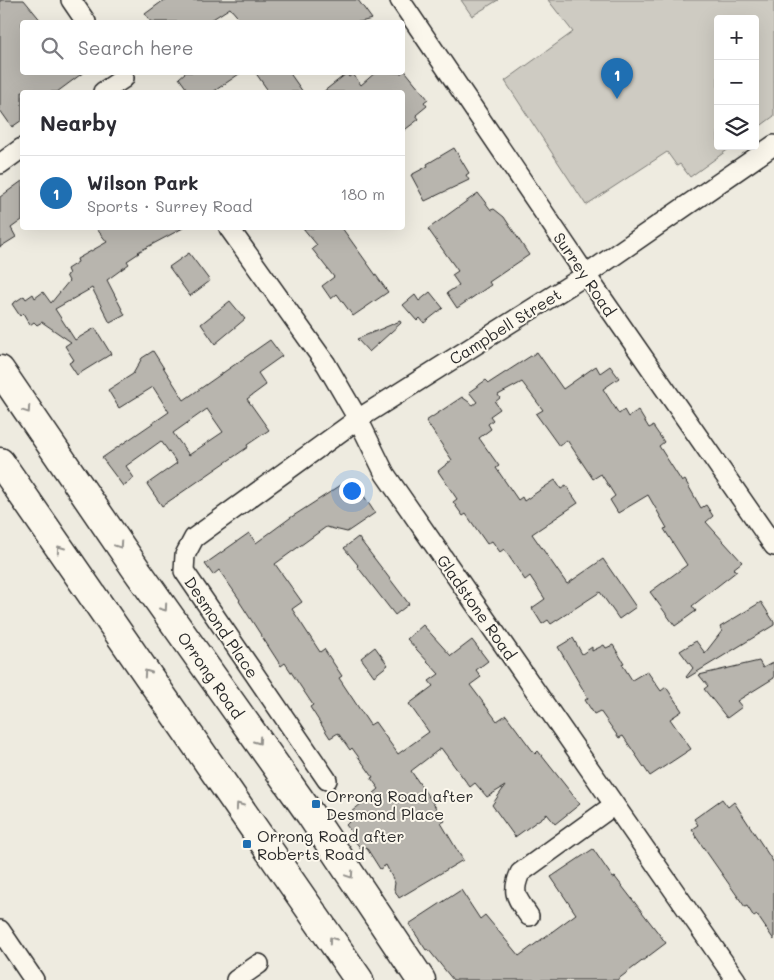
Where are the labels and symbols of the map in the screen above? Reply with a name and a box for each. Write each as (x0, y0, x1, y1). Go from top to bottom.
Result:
pin: 1 (601, 58, 633, 99)
street label: Surrey Road (549, 228, 621, 320)
street label: Campbell Street (445, 283, 565, 369)
one-way arrow (21, 405, 31, 414)
your location (339, 478, 365, 504)
one-way arrow (113, 539, 122, 548)
one-way arrow (57, 545, 66, 554)
street label: Gladstone Road (433, 550, 521, 664)
street label: Desmond Place (180, 572, 264, 682)
one-way arrow (158, 603, 167, 612)
street label: Orrong Road (173, 627, 249, 723)
one-way arrow (144, 669, 153, 679)
one-way arrow (252, 735, 261, 745)
place label: Orrong Road after Desmond Place (326, 785, 474, 824)
marker: Orrong Road after Desmond Place (310, 798, 322, 810)
one-way arrow (236, 803, 245, 812)
place label: Orrong Road after Roberts Road (257, 825, 405, 864)
marker: Orrong Road after Roberts Road (241, 838, 253, 850)
one-way arrow (344, 869, 353, 878)
one-way arrow (329, 936, 338, 946)

